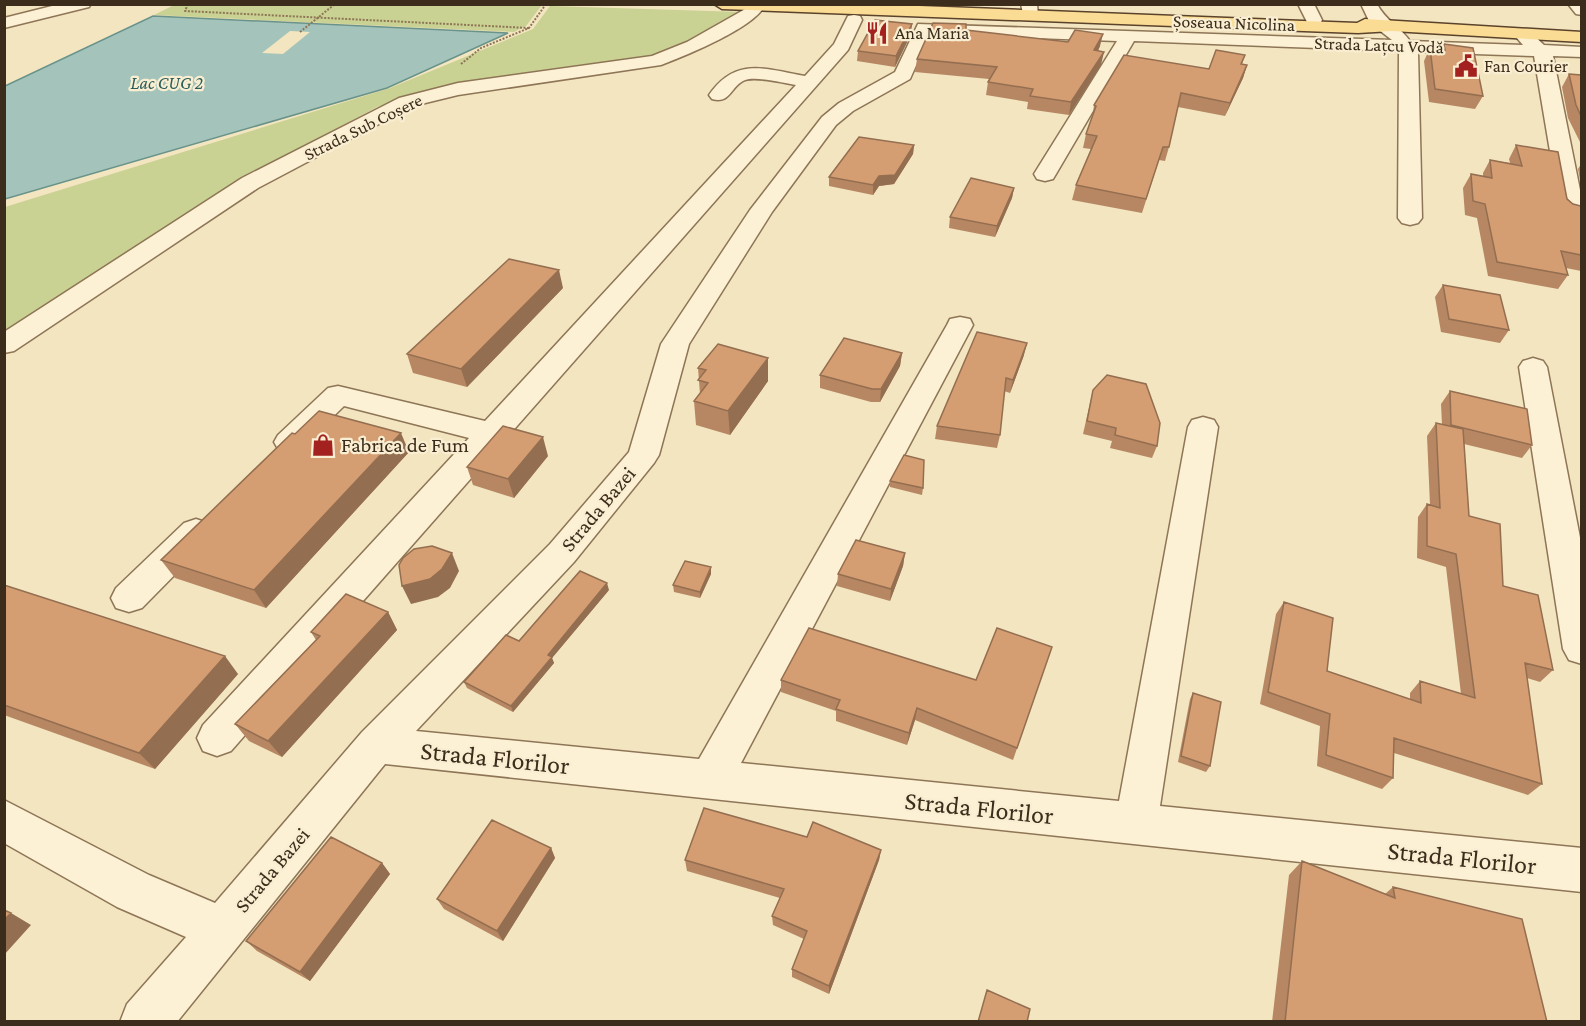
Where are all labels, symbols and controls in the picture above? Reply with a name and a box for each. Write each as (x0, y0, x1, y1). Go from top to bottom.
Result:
street label: Șoseaua Nicolina (1173, 11, 1295, 37)
restaurant icon: Ana Maria (864, 20, 890, 46)
place label: Ana Maria (895, 23, 969, 43)
street label: Strada Lațcu Vodă (1314, 33, 1444, 59)
public building icon: Fan Courier (1453, 53, 1479, 79)
place label: Fan Courier (1484, 56, 1569, 76)
water label: Lac CUG 2 (131, 73, 203, 93)
street label: Strada Sub Coșere (301, 90, 426, 166)
shop icon: Fabrica de Fum (310, 432, 336, 458)
place label: Fabrica de Fum (341, 433, 469, 457)
street label: Strada Bazei (556, 461, 641, 556)
street label: Strada Florilor (419, 736, 571, 780)
street label: Strada Florilor (903, 786, 1055, 830)
street label: Strada Bazei (230, 822, 315, 917)
street label: Strada Florilor (1386, 836, 1538, 880)

